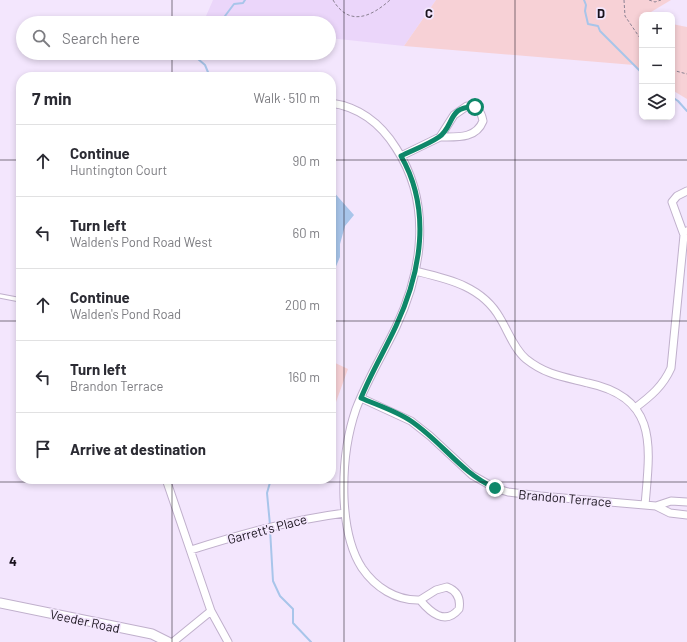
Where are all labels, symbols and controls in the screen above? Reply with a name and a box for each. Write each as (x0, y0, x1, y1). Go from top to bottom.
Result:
text: C (425, 5, 433, 21)
text: D (597, 5, 605, 21)
map controls (639, 12, 675, 120)
button: + (639, 12, 675, 48)
search box (16, 16, 336, 60)
icon: search (30, 27, 52, 49)
text: Search here (62, 29, 140, 47)
button: − (639, 48, 675, 84)
button: layers (639, 84, 675, 120)
text: 7 min (32, 88, 72, 108)
text: Walk · 510 m (254, 90, 320, 106)
route start (466, 98, 484, 116)
text: Continue (70, 144, 130, 162)
icon: ahead (32, 150, 54, 172)
text: 90 m (293, 153, 320, 169)
text: Huntington Court (70, 162, 167, 178)
text: Turn left (70, 216, 126, 234)
icon: left (32, 222, 54, 244)
text: 60 m (293, 225, 320, 241)
text: Walden's Pond Road West (70, 234, 212, 250)
text: Continue (70, 288, 130, 306)
icon: ahead (32, 294, 54, 316)
text: 200 m (285, 297, 320, 313)
text: Walden's Pond Road (70, 306, 181, 322)
text: Turn left (70, 360, 126, 378)
icon: left (32, 366, 54, 388)
text: 160 m (288, 369, 320, 385)
text: Brandon Terrace (70, 378, 163, 394)
icon: arrive (32, 438, 54, 460)
text: Arrive at destination (70, 440, 206, 458)
route end (486, 479, 504, 497)
street label: Brandon Terrace (518, 486, 612, 510)
street label: Garrett's Place (226, 511, 308, 547)
text: 4 (9, 553, 17, 569)
street label: Veeder Road (49, 606, 121, 636)

